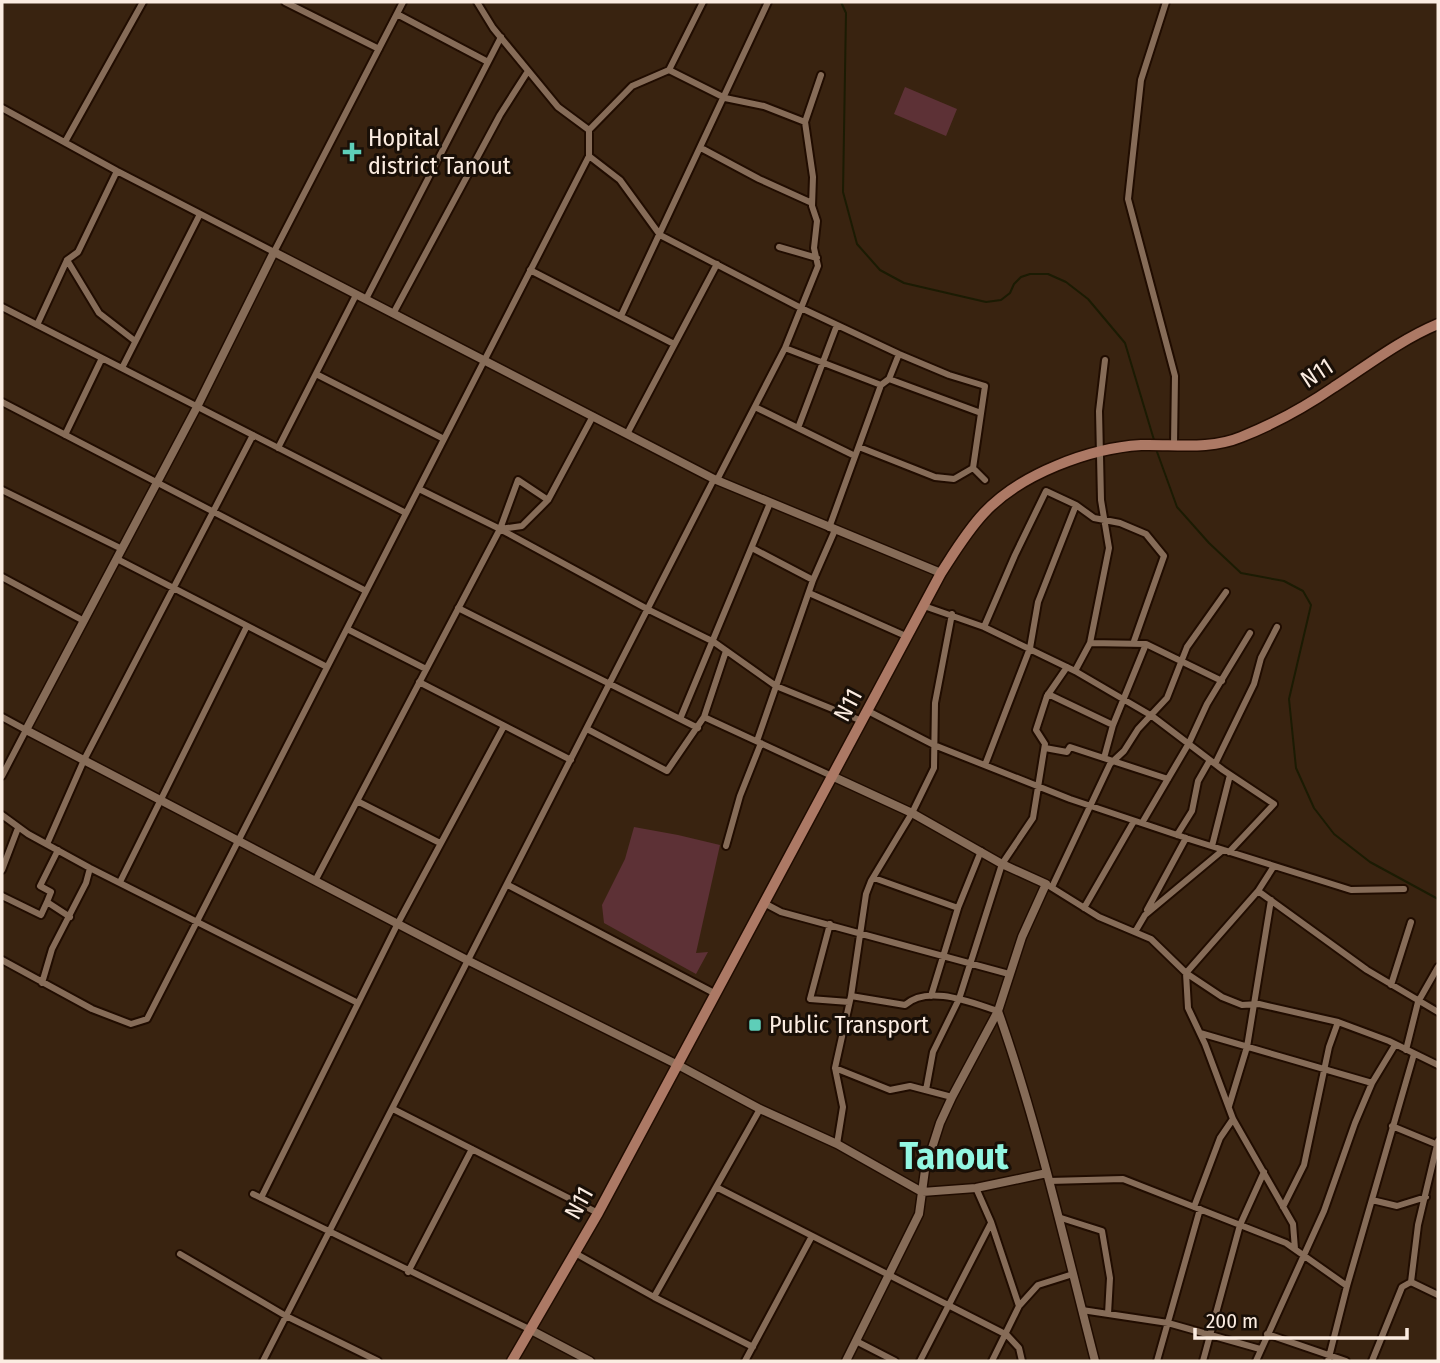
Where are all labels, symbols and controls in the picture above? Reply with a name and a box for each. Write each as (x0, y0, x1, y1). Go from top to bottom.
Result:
place label: Hopital district Tanout (368, 124, 511, 180)
marker: Hopital district Tanout (342, 142, 362, 162)
street label: N11 (1296, 352, 1338, 394)
street label: N11 (828, 684, 868, 726)
place label: Public Transport (769, 1011, 929, 1039)
marker: Public Transport (747, 1017, 763, 1033)
district label: Tanout (900, 1133, 1009, 1179)
street label: N11 (559, 1182, 599, 1224)
scale bar (1195, 1296, 1407, 1340)
text: 200 m (1206, 1308, 1258, 1334)

